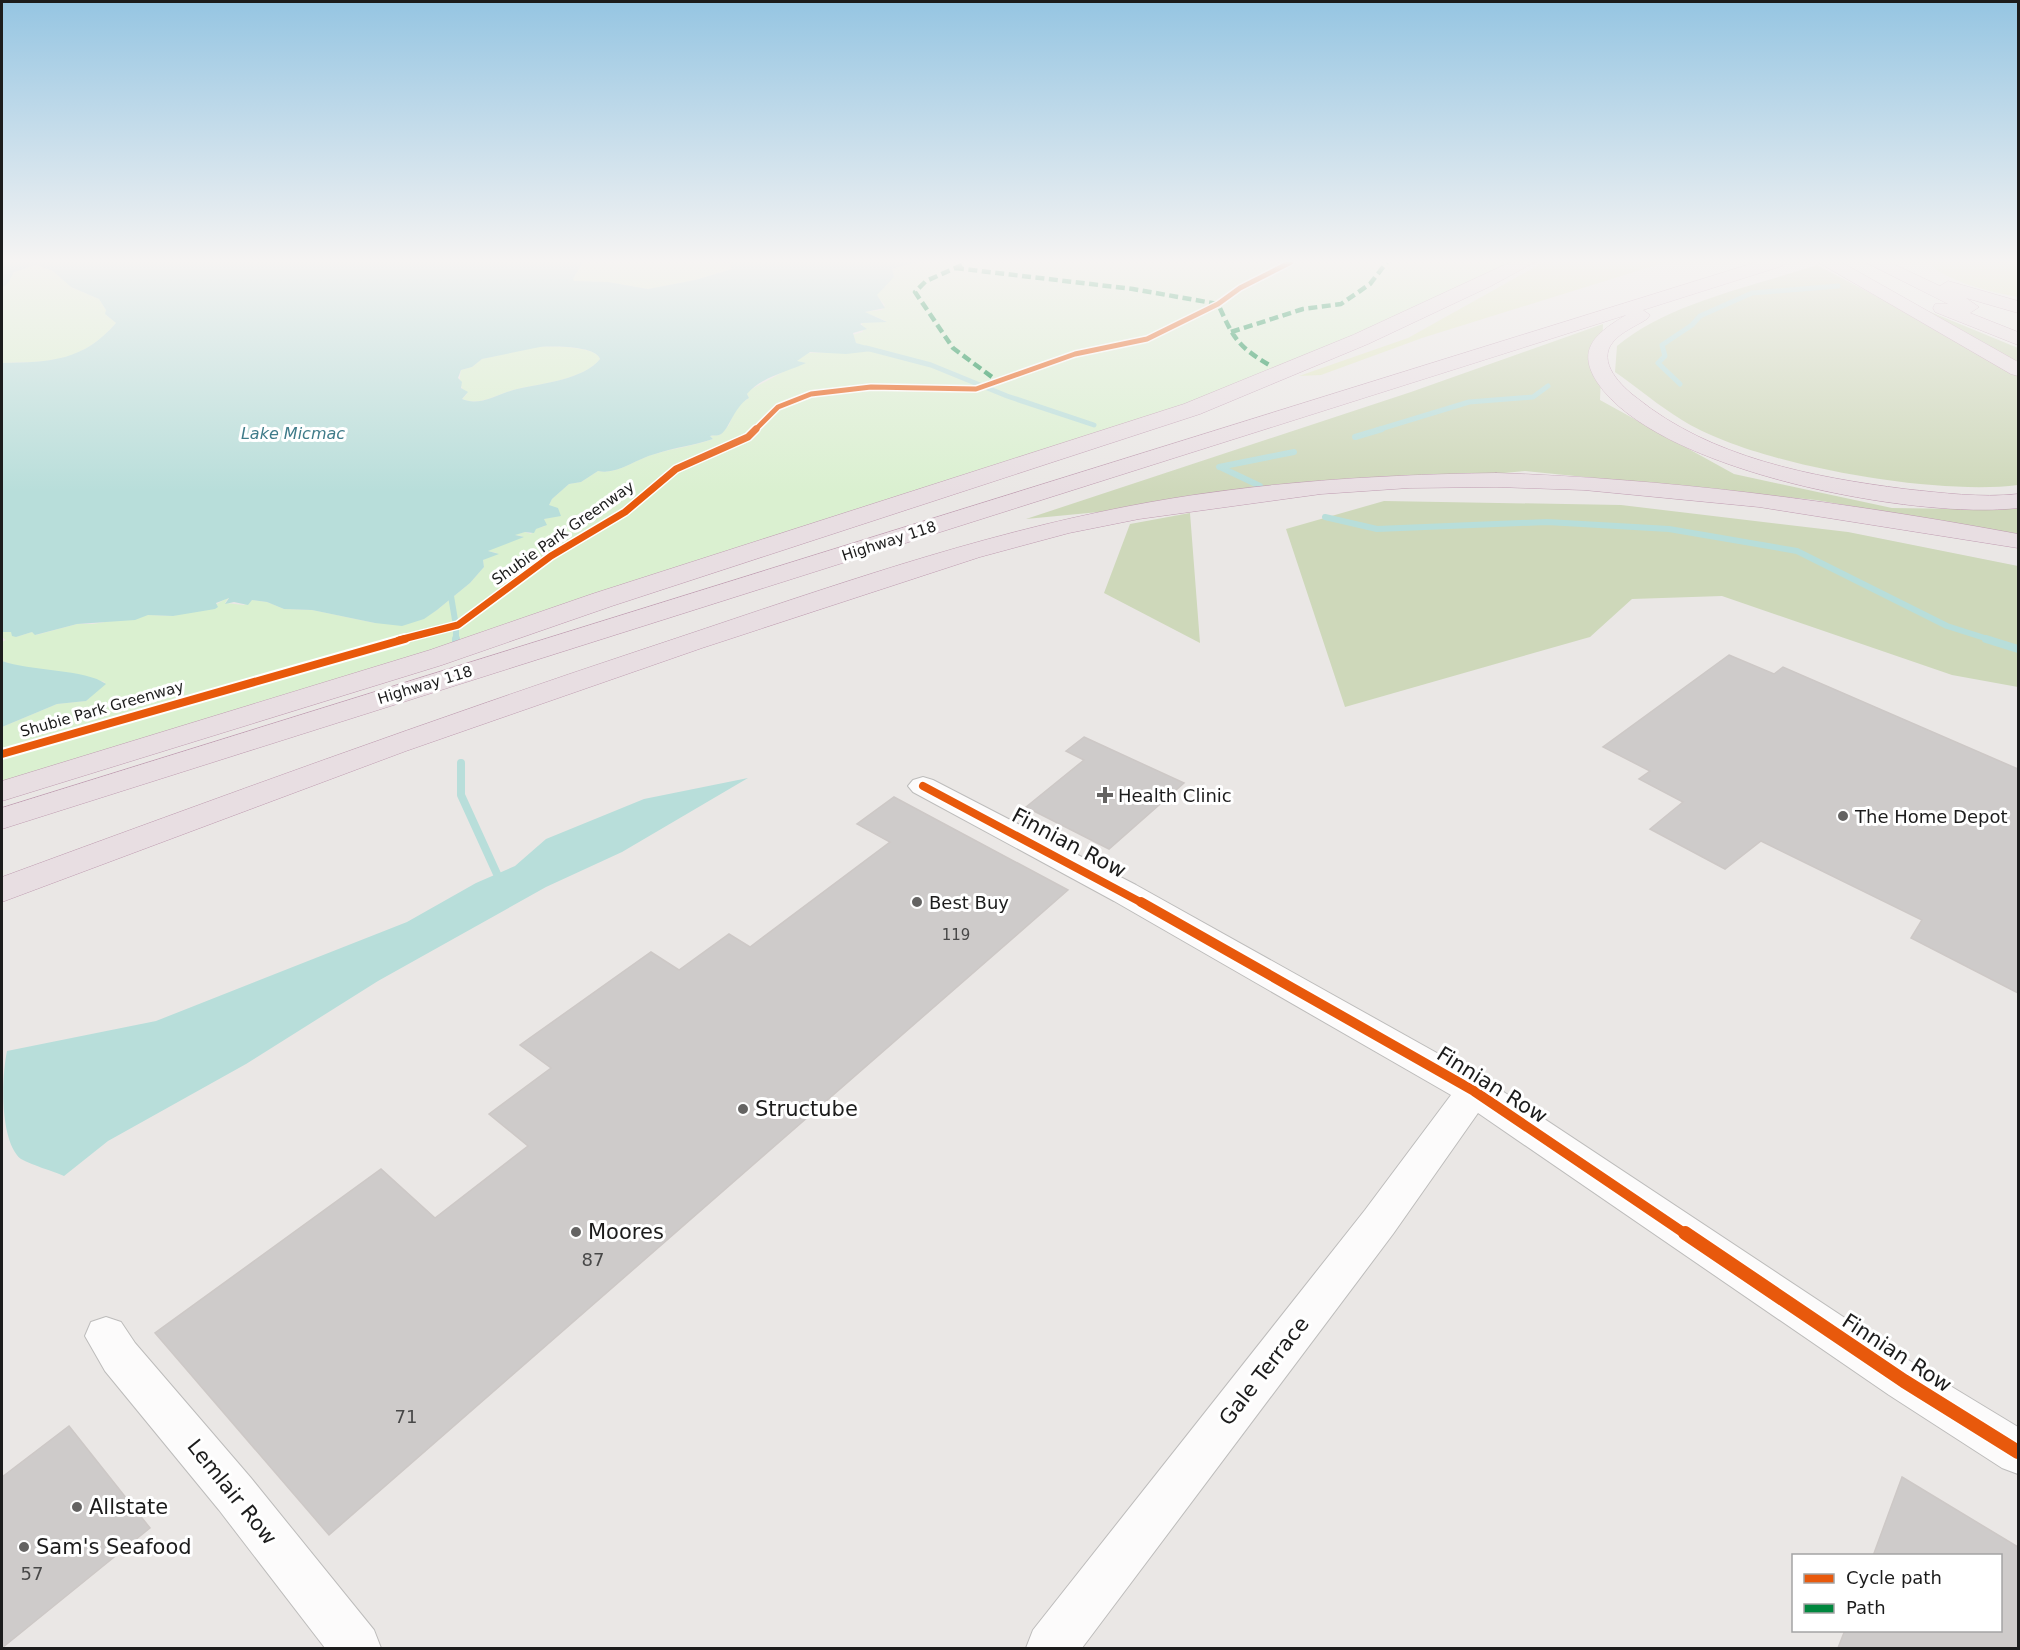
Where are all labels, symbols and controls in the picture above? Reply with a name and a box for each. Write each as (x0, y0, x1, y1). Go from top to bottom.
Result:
water label: Lake Micmac (241, 424, 345, 443)
street label: Shubie Park Greenway (489, 477, 638, 589)
street label: Highway 118 (840, 517, 938, 565)
street label: Highway 118 (375, 662, 475, 708)
street label: Shubie Park Greenway (18, 677, 186, 741)
place label: Health Clinic (1118, 785, 1232, 806)
marker: Health Clinic (1096, 786, 1114, 804)
street label: Finnian Row (1008, 803, 1130, 883)
place label: The Home Depot (1854, 806, 2008, 827)
marker: The Home Depot (1836, 809, 1850, 823)
place label: Best Buy (929, 892, 1009, 913)
marker: Best Buy (910, 895, 924, 909)
house number: 119 (942, 926, 970, 944)
street label: Finnian Row (1432, 1042, 1552, 1128)
place label: Structube (755, 1097, 858, 1121)
marker: Structube (736, 1102, 750, 1116)
place label: Moores (588, 1220, 664, 1244)
marker: Moores (569, 1225, 583, 1239)
house number: 87 (582, 1249, 604, 1270)
street label: Finnian Row (1838, 1309, 1956, 1397)
street label: Gale Terrace (1214, 1312, 1314, 1430)
house number: 71 (395, 1406, 417, 1427)
street label: Lemlair Row (182, 1435, 282, 1549)
place label: Allstate (89, 1495, 168, 1519)
marker: Allstate (70, 1500, 84, 1514)
place label: Sam's Seafood (36, 1535, 192, 1559)
marker: Sam's Seafood (17, 1540, 31, 1554)
legend (1792, 1554, 2002, 1632)
house number: 57 (21, 1563, 43, 1584)
text: Cycle path (1846, 1567, 1942, 1588)
text: Path (1846, 1597, 1886, 1618)

